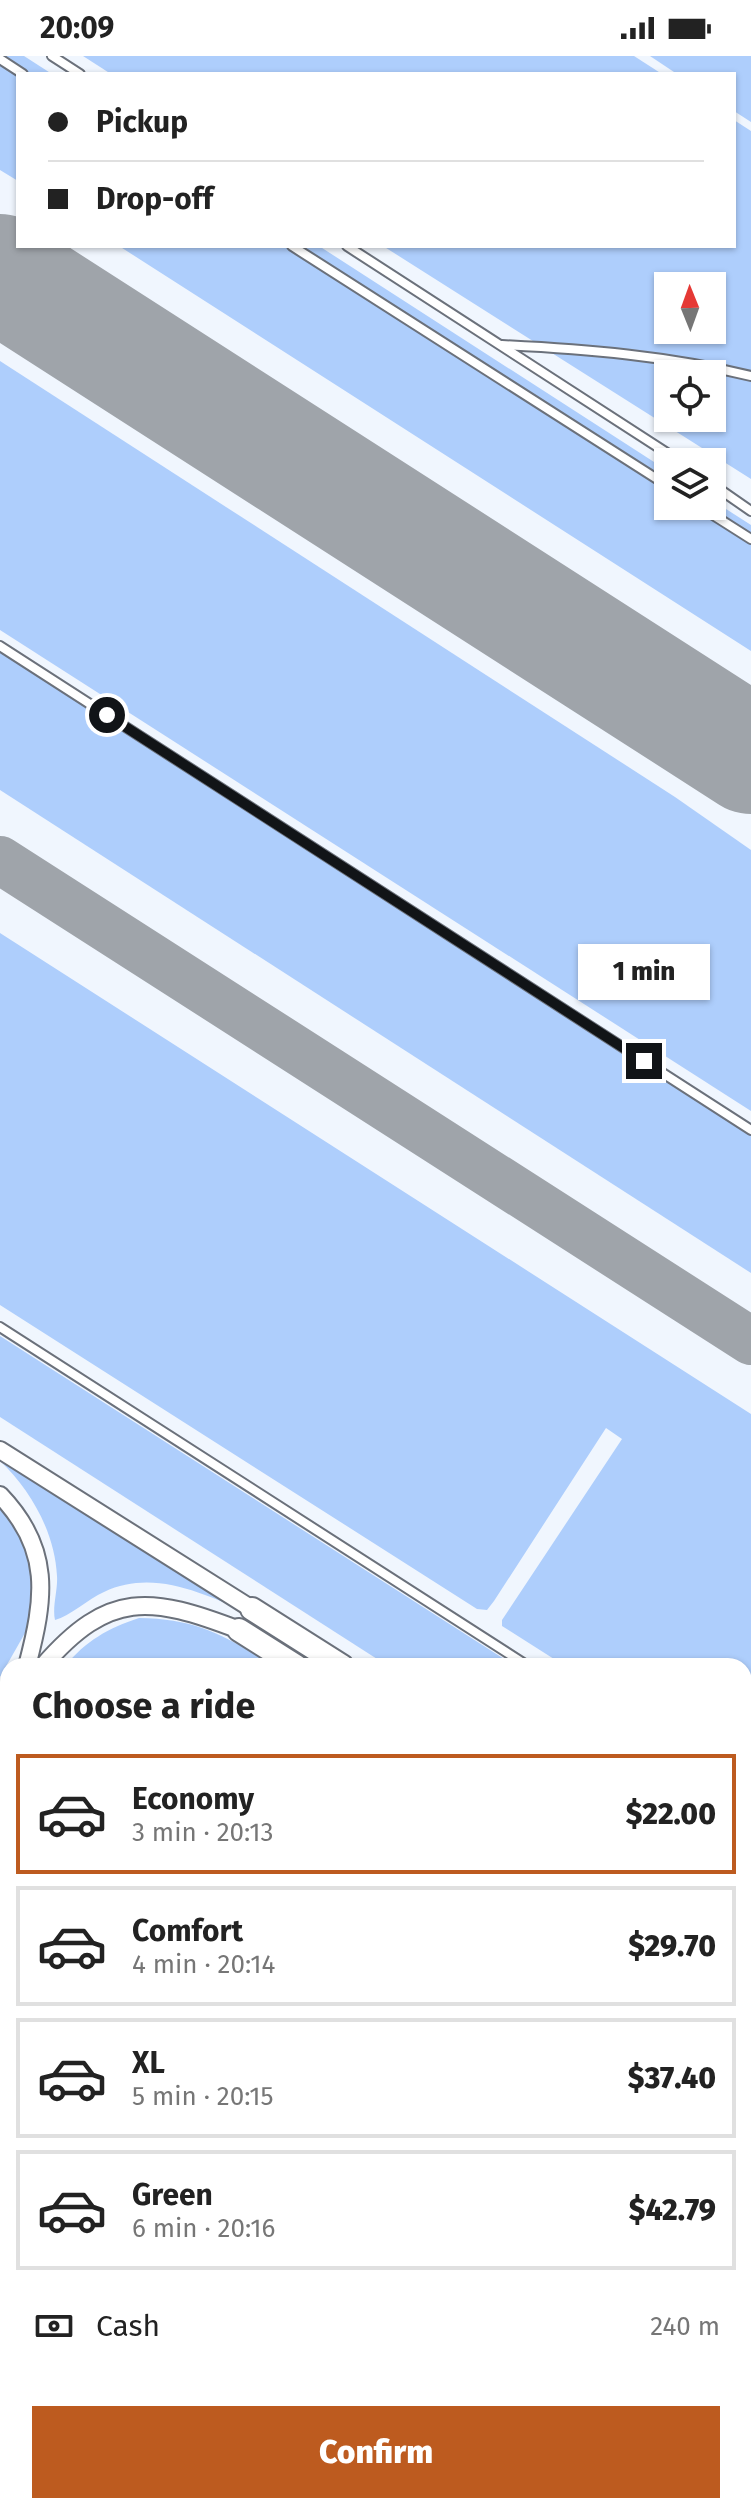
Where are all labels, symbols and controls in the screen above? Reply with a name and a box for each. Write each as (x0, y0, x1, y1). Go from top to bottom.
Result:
text: 20:09 (40, 10, 114, 46)
text: Pickup (96, 104, 188, 140)
text: Drop-off (96, 181, 213, 217)
north arrow (654, 272, 726, 344)
map controls (654, 272, 726, 520)
button: locate (654, 360, 726, 432)
button: layers (654, 448, 726, 520)
route start (89, 697, 125, 733)
callout: 1 min (578, 945, 710, 1001)
text: 1 min (613, 956, 675, 987)
route end (626, 1043, 662, 1079)
text: Choose a ride (32, 1684, 255, 1728)
icon: car (36, 1778, 108, 1850)
text: Economy (132, 1781, 254, 1817)
text: $22.00 (626, 1796, 716, 1832)
text: 3 min · 20:13 (132, 1817, 274, 1848)
icon: car (36, 1910, 108, 1982)
text: Comfort (132, 1913, 243, 1949)
text: $29.70 (628, 1928, 716, 1964)
text: 4 min · 20:14 (132, 1949, 275, 1980)
icon: car (36, 2042, 108, 2114)
text: XL (132, 2045, 165, 2081)
text: $37.40 (628, 2060, 716, 2096)
text: 5 min · 20:15 (132, 2081, 274, 2112)
icon: car (36, 2174, 108, 2246)
text: Green (132, 2177, 213, 2213)
text: $42.79 (629, 2192, 716, 2228)
text: 6 min · 20:16 (132, 2213, 275, 2244)
icon: cash (32, 2304, 76, 2348)
text: Cash (96, 2308, 160, 2344)
text: 240 m (650, 2311, 720, 2342)
button: Confirm (32, 2406, 720, 2498)

